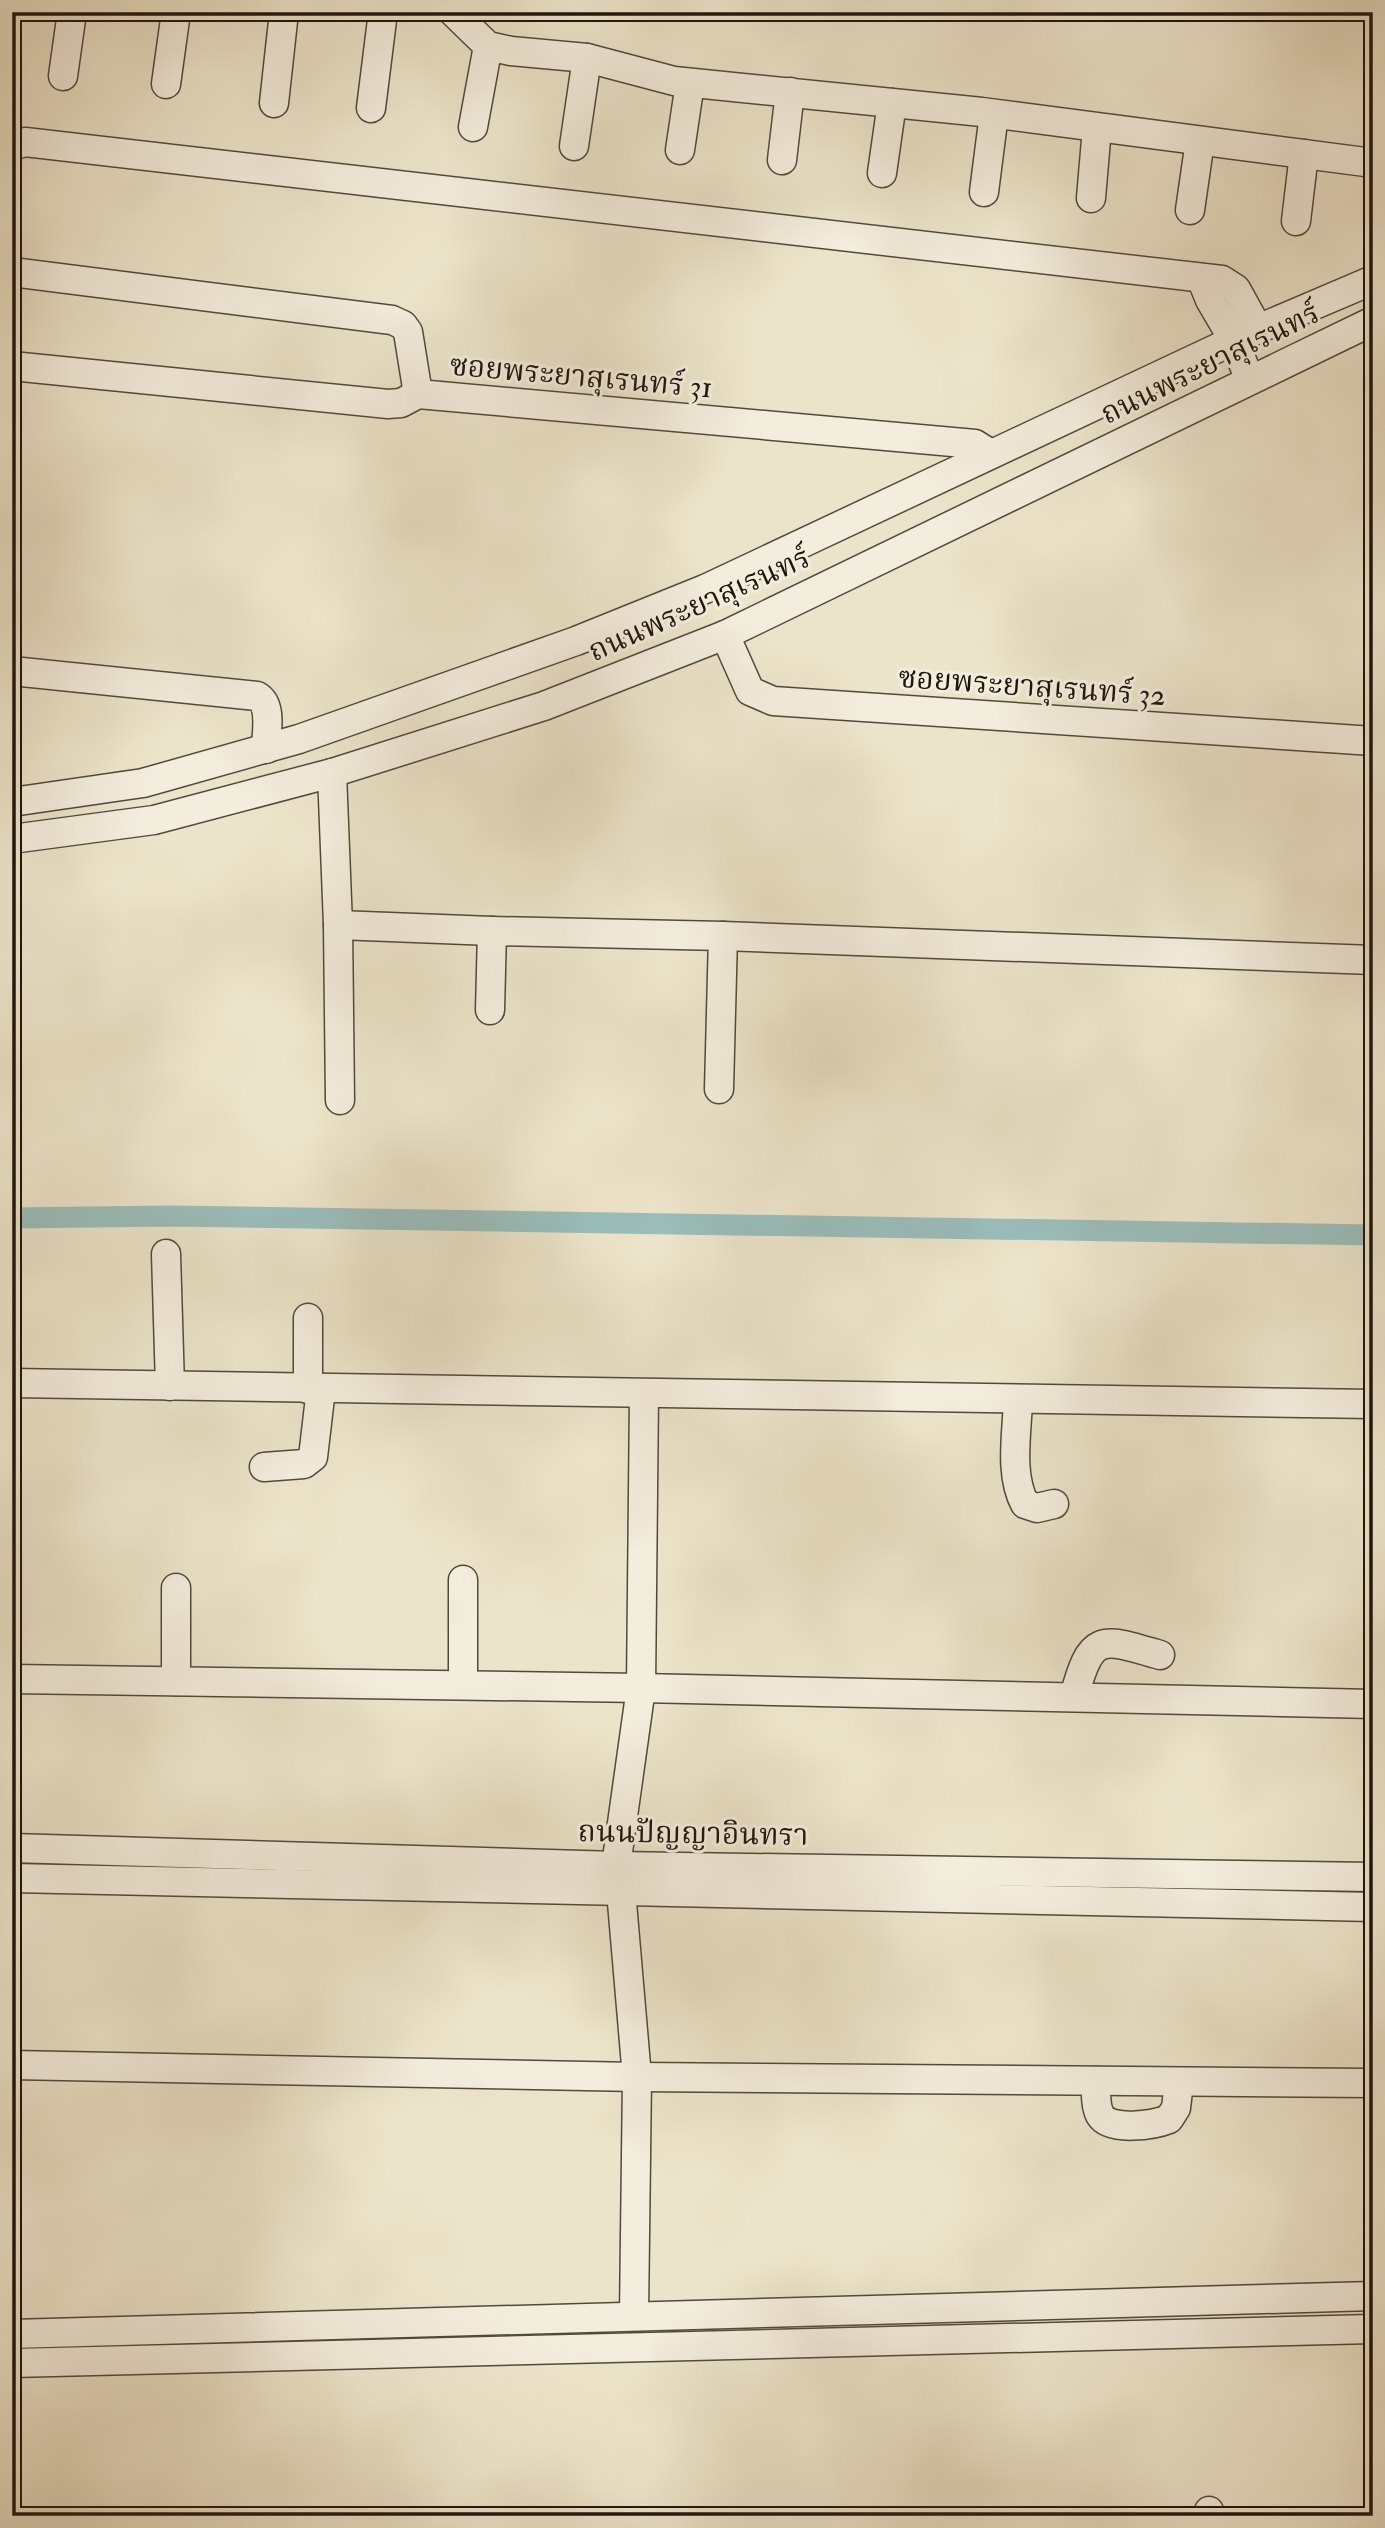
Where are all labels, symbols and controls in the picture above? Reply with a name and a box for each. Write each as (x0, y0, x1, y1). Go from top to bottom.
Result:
street label: ถนนพระยาสุเรนทร์ (1095, 294, 1326, 433)
street label: ซอยพระยาสุเรนทร์ 31 (448, 347, 714, 406)
street label: ถนนพระยาสุเรนทร์ (582, 539, 817, 670)
street label: ซอยพระยาสุเรนทร์ 32 (897, 659, 1167, 714)
street label: ถนนปัญญาอินทรา (577, 1813, 809, 1854)

